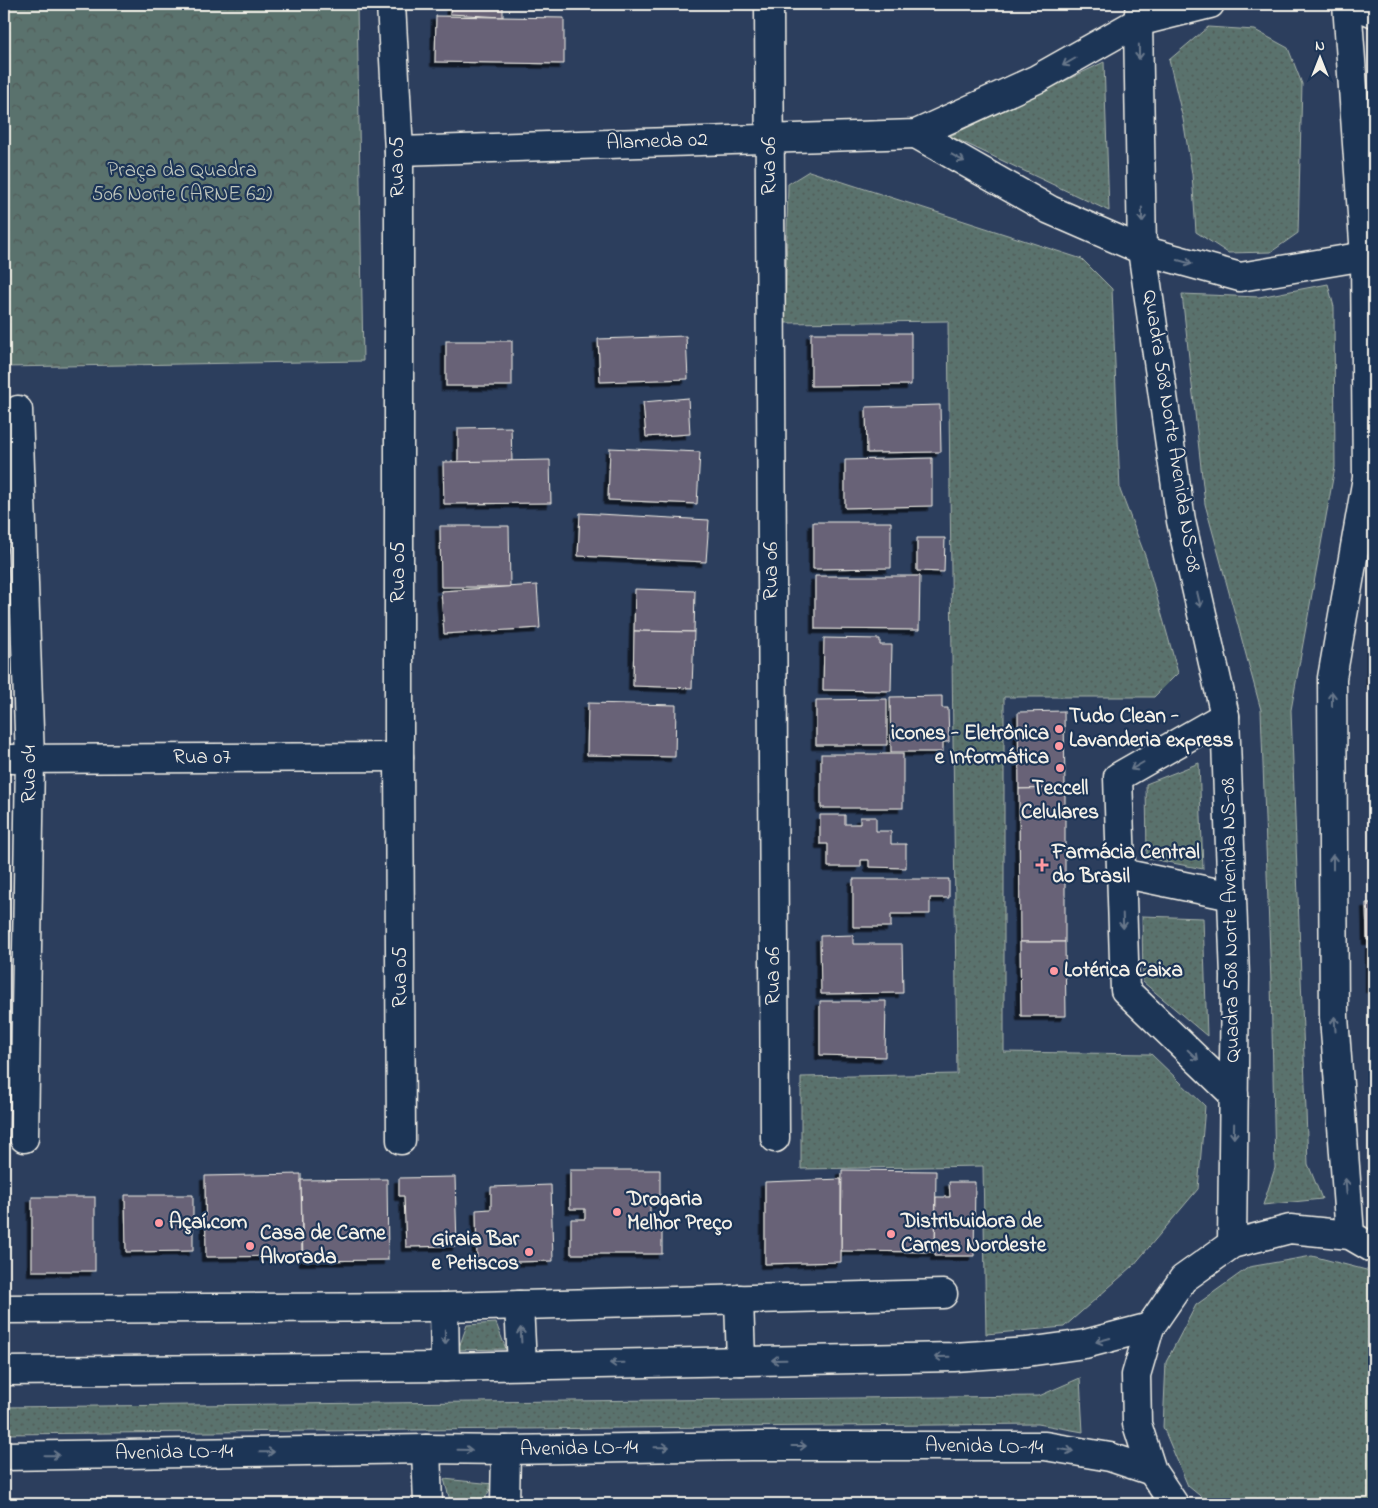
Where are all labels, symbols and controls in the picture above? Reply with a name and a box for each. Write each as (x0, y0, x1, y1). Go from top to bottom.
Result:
north arrow (1296, 32, 1346, 82)
text: N (1315, 36, 1325, 57)
one-way arrow (1134, 44, 1143, 60)
one-way arrow (1062, 57, 1076, 67)
street label: Alameda 02 (606, 125, 708, 159)
street label: Rua 05 (382, 136, 414, 198)
street label: Rua 06 (755, 137, 785, 195)
one-way arrow (951, 154, 965, 164)
park label: Praça da Quadra 506 Norte (ARNE 62) (92, 156, 272, 210)
one-way arrow (1137, 206, 1147, 223)
one-way arrow (1176, 257, 1192, 267)
street label: Quadra 508 Norte Avenida NS-08 (1134, 288, 1208, 574)
street label: Rua 05 (384, 541, 414, 603)
street label: Rua 06 (757, 542, 787, 600)
one-way arrow (1195, 592, 1204, 608)
one-way arrow (1327, 691, 1337, 708)
place label: Tudo Clean - Lavanderia express (1069, 702, 1234, 756)
place label: icones - Eletrônica e Informática (891, 719, 1049, 773)
marker: Tudo Clean - Lavanderia express (1053, 723, 1065, 735)
marker: icones - Eletrônica e Informática (1053, 740, 1065, 752)
street label: Rua 07 (173, 743, 231, 773)
street label: Rua 04 (15, 745, 45, 803)
marker: Teccell Celulares (1054, 762, 1066, 774)
one-way arrow (1130, 762, 1145, 772)
place label: Teccell Celulares (1021, 774, 1099, 828)
street label: Quadra 508 Norte Avenida NS-08 (1214, 777, 1248, 1063)
place label: Farmácia Central do Brasil (1051, 838, 1200, 892)
one-way arrow (1328, 854, 1338, 870)
marker: Farmácia Central do Brasil (1036, 859, 1048, 871)
one-way arrow (1118, 913, 1128, 929)
street label: Rua 05 (386, 946, 416, 1008)
street label: Rua 06 (759, 947, 789, 1005)
place label: Lotérica Caixa (1064, 956, 1183, 986)
marker: Lotérica Caixa (1048, 965, 1060, 977)
one-way arrow (1330, 1016, 1339, 1032)
one-way arrow (1186, 1049, 1199, 1061)
one-way arrow (1229, 1122, 1239, 1138)
one-way arrow (1341, 1179, 1351, 1195)
place label: Drogaria Melhor Preço (626, 1185, 732, 1239)
marker: Drogaria Melhor Preço (611, 1206, 623, 1218)
place label: Distribuidora de Carnes Nordeste (900, 1207, 1047, 1261)
place label: Açaí.com (169, 1208, 247, 1238)
marker: Açaí.com (153, 1217, 165, 1229)
place label: Casa de Carne Alvorada (260, 1219, 386, 1273)
place label: Giraia Bar e Petiscos (432, 1225, 519, 1279)
marker: Distribuidora de Carnes Nordeste (885, 1228, 897, 1240)
marker: Casa de Carne Alvorada (244, 1240, 256, 1252)
marker: Giraia Bar e Petiscos (523, 1246, 535, 1258)
one-way arrow (516, 1327, 525, 1343)
one-way arrow (440, 1328, 450, 1344)
one-way arrow (1095, 1335, 1111, 1345)
one-way arrow (934, 1352, 950, 1362)
one-way arrow (771, 1355, 788, 1365)
one-way arrow (609, 1358, 626, 1368)
street label: Avenida LO-14 (925, 1431, 1044, 1463)
street label: Avenida LO-14 (520, 1433, 639, 1465)
street label: Avenida LO-14 (115, 1437, 234, 1469)
one-way arrow (790, 1441, 807, 1451)
one-way arrow (654, 1442, 670, 1452)
one-way arrow (457, 1445, 473, 1454)
one-way arrow (1058, 1445, 1074, 1455)
one-way arrow (259, 1447, 275, 1456)
one-way arrow (44, 1450, 60, 1460)

